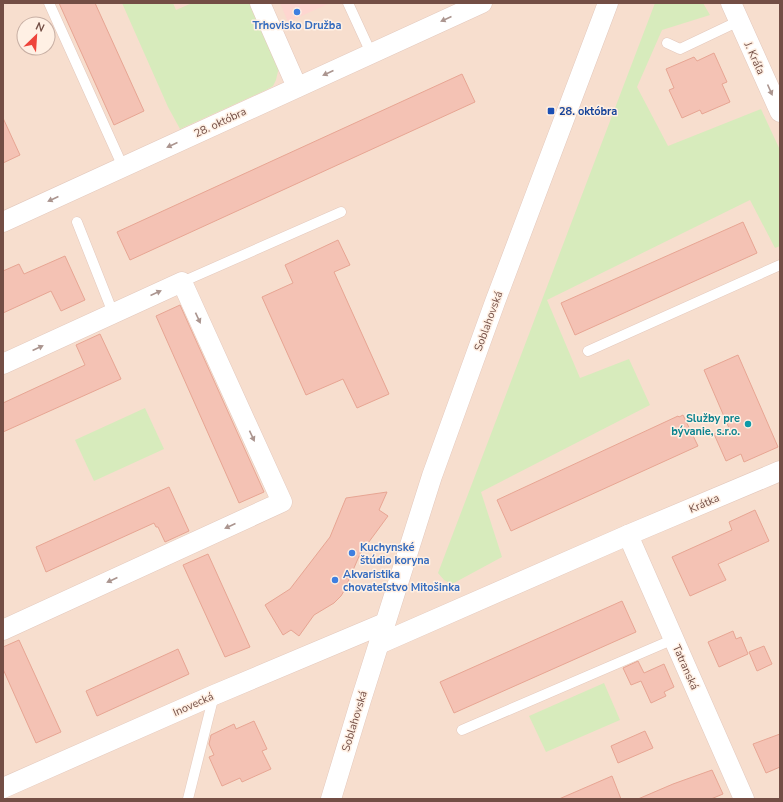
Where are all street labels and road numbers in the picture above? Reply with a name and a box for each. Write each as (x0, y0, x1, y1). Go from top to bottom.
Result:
street label: J. Kráľa (740, 39, 768, 77)
street label: 28. októbra (192, 104, 249, 141)
street label: Soblahovská (471, 289, 506, 353)
street label: Krátka (687, 490, 722, 517)
street label: Tatranská (669, 642, 702, 692)
street label: Inovecká (171, 689, 216, 720)
street label: Soblahovská (338, 689, 371, 753)

